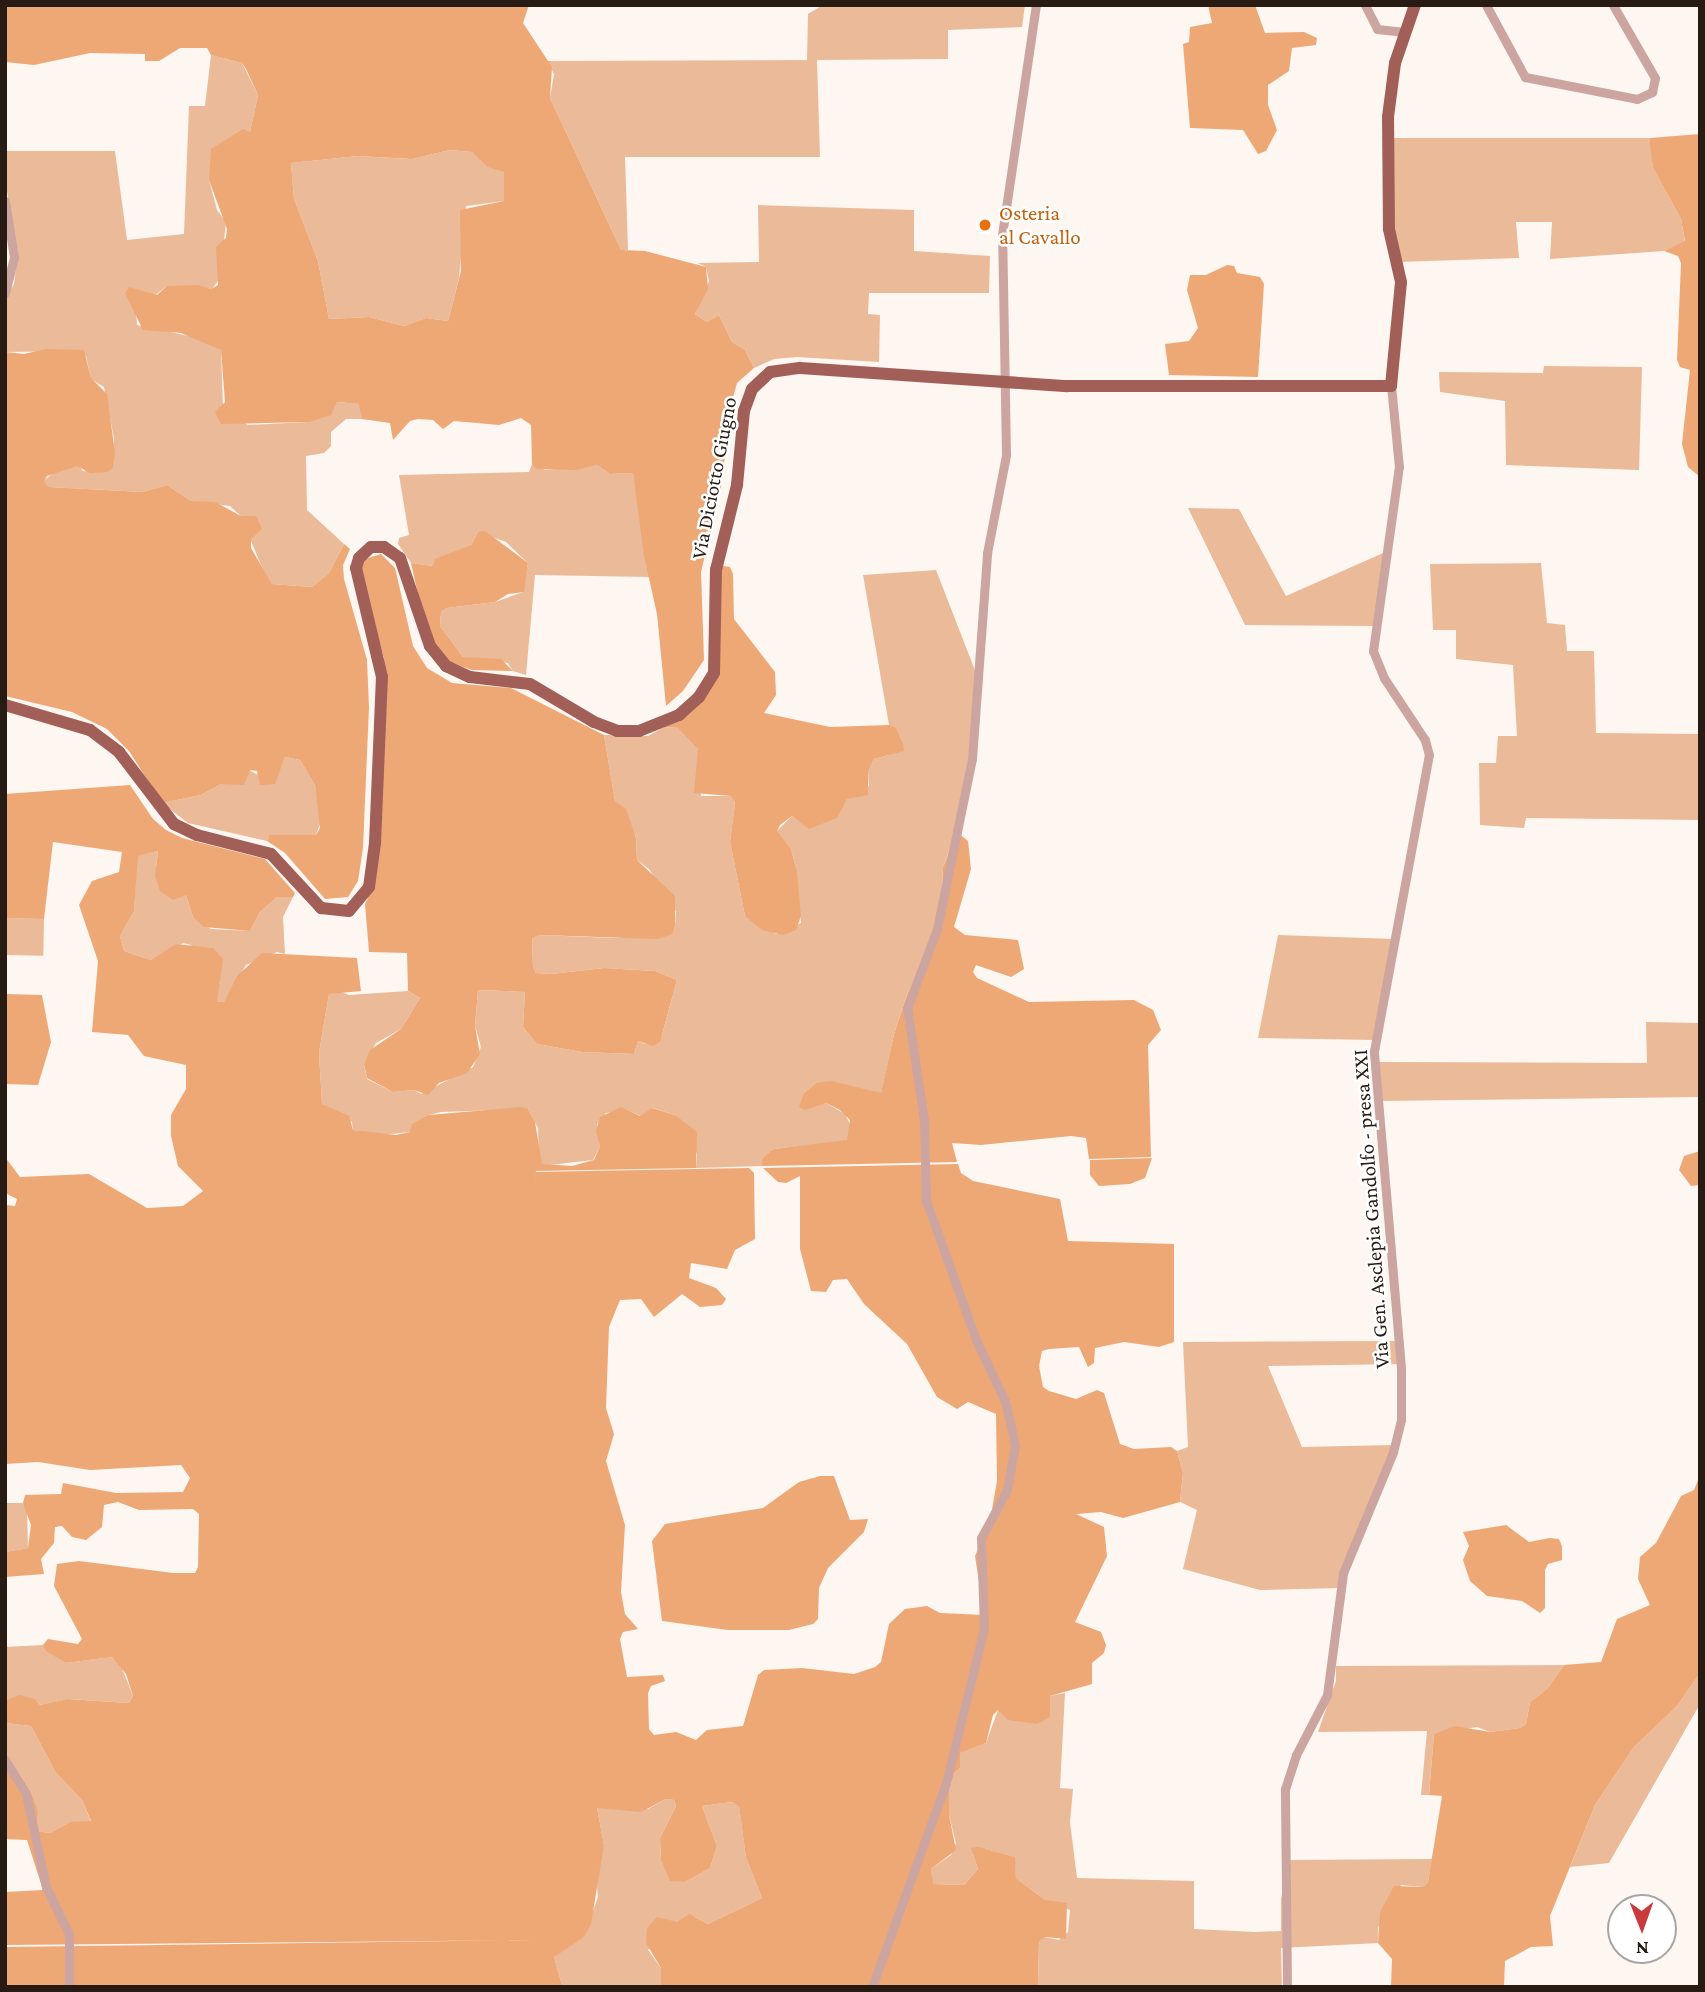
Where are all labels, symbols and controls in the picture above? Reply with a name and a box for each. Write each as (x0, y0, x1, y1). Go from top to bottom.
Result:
place label: Osteria al Cavallo (999, 200, 1081, 250)
marker: Osteria al Cavallo (977, 217, 993, 233)
street label: Via Diciotto Giugno (686, 395, 742, 561)
street label: Via Gen. Asclepia Gandolfo - presa XXI (1347, 1049, 1395, 1369)
north arrow (1607, 1894, 1677, 1964)
text: N (1636, 1938, 1649, 1959)

